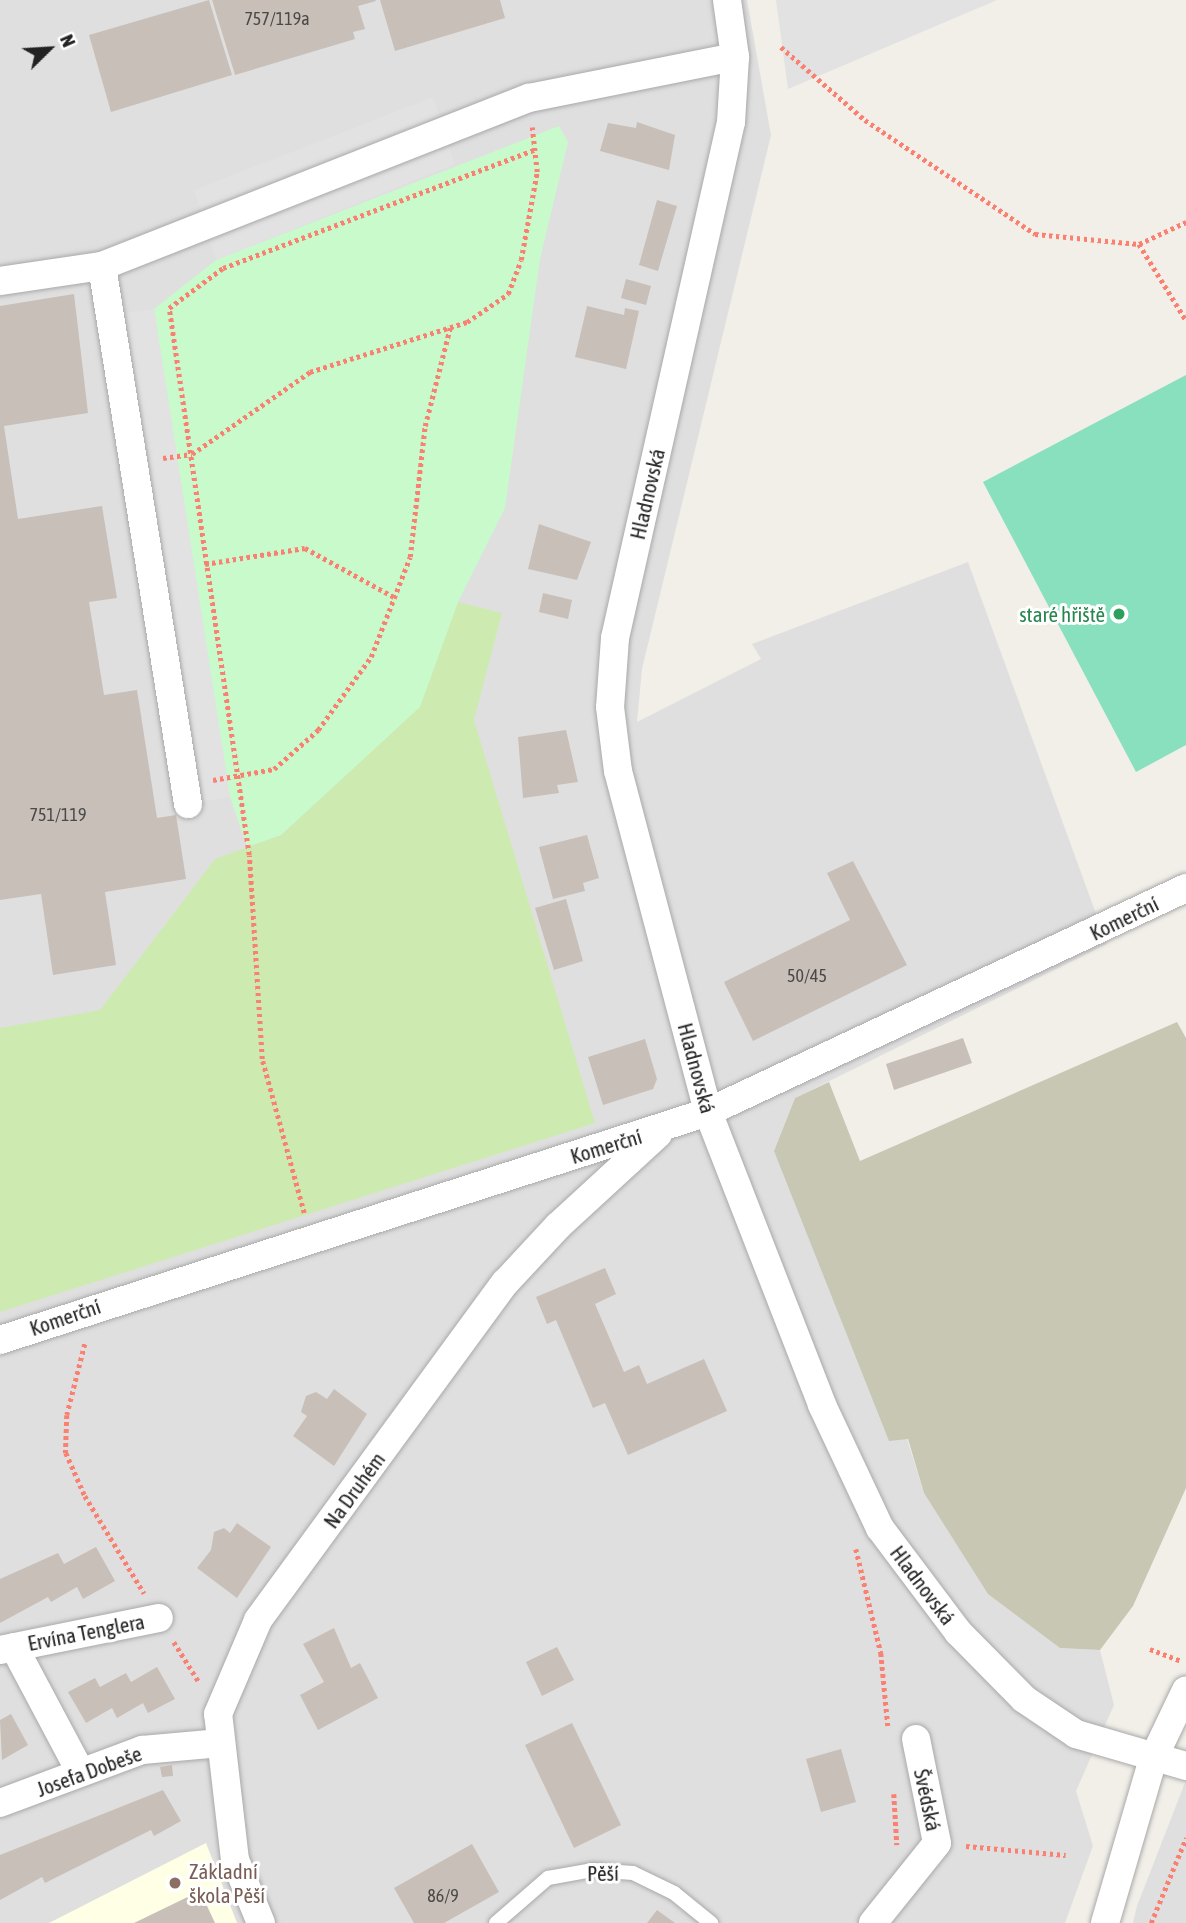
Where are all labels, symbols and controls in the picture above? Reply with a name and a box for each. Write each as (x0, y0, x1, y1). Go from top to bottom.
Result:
house number: 757/119a (244, 8, 310, 30)
north arrow (14, 14, 84, 84)
text: N (56, 31, 81, 50)
street label: Hladnovská (624, 446, 670, 542)
place label: staré hřiště (1019, 601, 1105, 627)
marker: staré hřiště (1111, 606, 1127, 622)
house number: 751/119 (30, 804, 86, 826)
street label: Komerční (1086, 891, 1162, 945)
house number: 50/45 (787, 965, 827, 987)
street label: Hladnovská (673, 1020, 721, 1116)
street label: Komerční (567, 1123, 645, 1169)
street label: Komerční (26, 1293, 104, 1341)
street label: Na Druhém (318, 1447, 390, 1533)
street label: Hladnovská (885, 1541, 961, 1629)
street label: Ervína Tenglera (25, 1608, 147, 1656)
street label: Josefa Dobeše (33, 1740, 145, 1802)
street label: Švédská (909, 1767, 947, 1833)
place label: Základní škola Pěší (189, 1858, 265, 1908)
street label: Pěší (587, 1860, 619, 1886)
marker: Základní škola Pěší (167, 1875, 183, 1891)
house number: 86/9 (427, 1885, 459, 1907)

